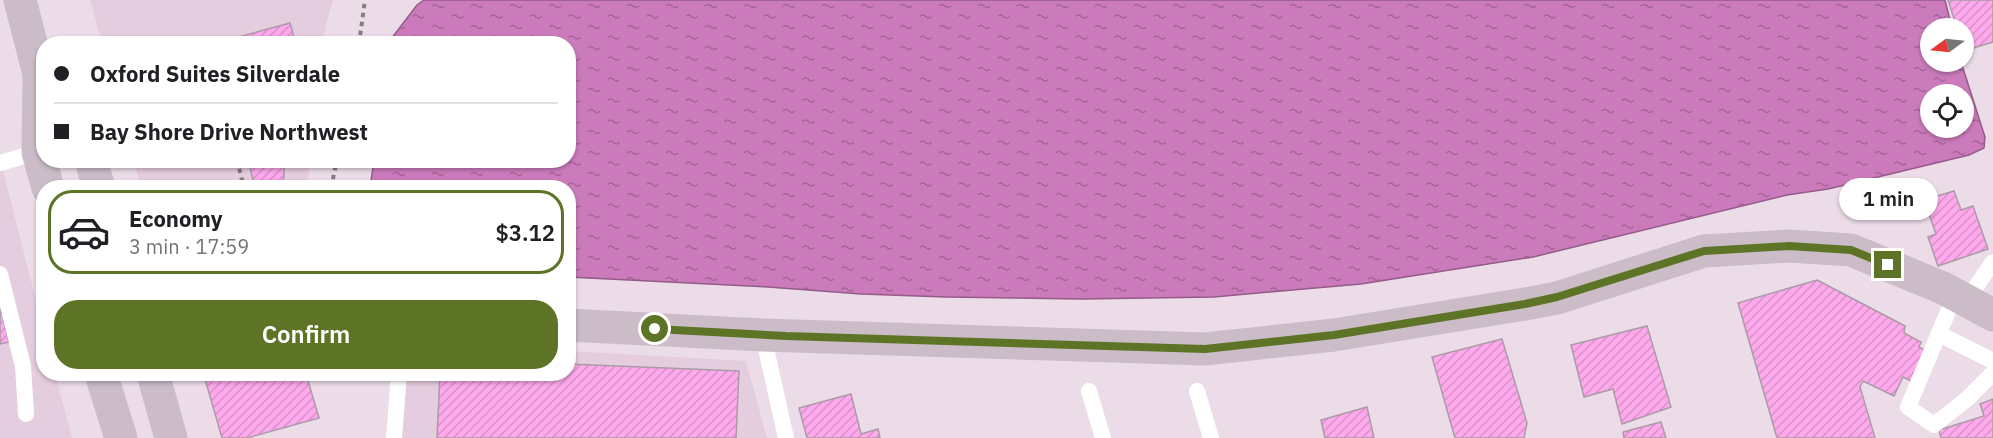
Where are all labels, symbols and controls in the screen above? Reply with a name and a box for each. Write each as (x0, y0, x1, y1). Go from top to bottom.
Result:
north arrow (1920, 18, 1974, 72)
map controls (1920, 18, 1974, 138)
text: Oxford Suites Silverdale (90, 59, 340, 88)
button: locate (1920, 84, 1974, 138)
text: Bay Shore Drive Northwest (90, 117, 368, 146)
callout: 1 min (1838, 178, 1938, 220)
text: 1 min (1863, 185, 1914, 212)
text: Economy (129, 204, 223, 233)
icon: car (57, 205, 111, 259)
text: $3.12 (496, 218, 555, 247)
text: 3 min · 17:59 (129, 233, 249, 260)
route end (1874, 251, 1901, 278)
button: Confirm (54, 300, 558, 369)
route start (641, 315, 668, 342)

